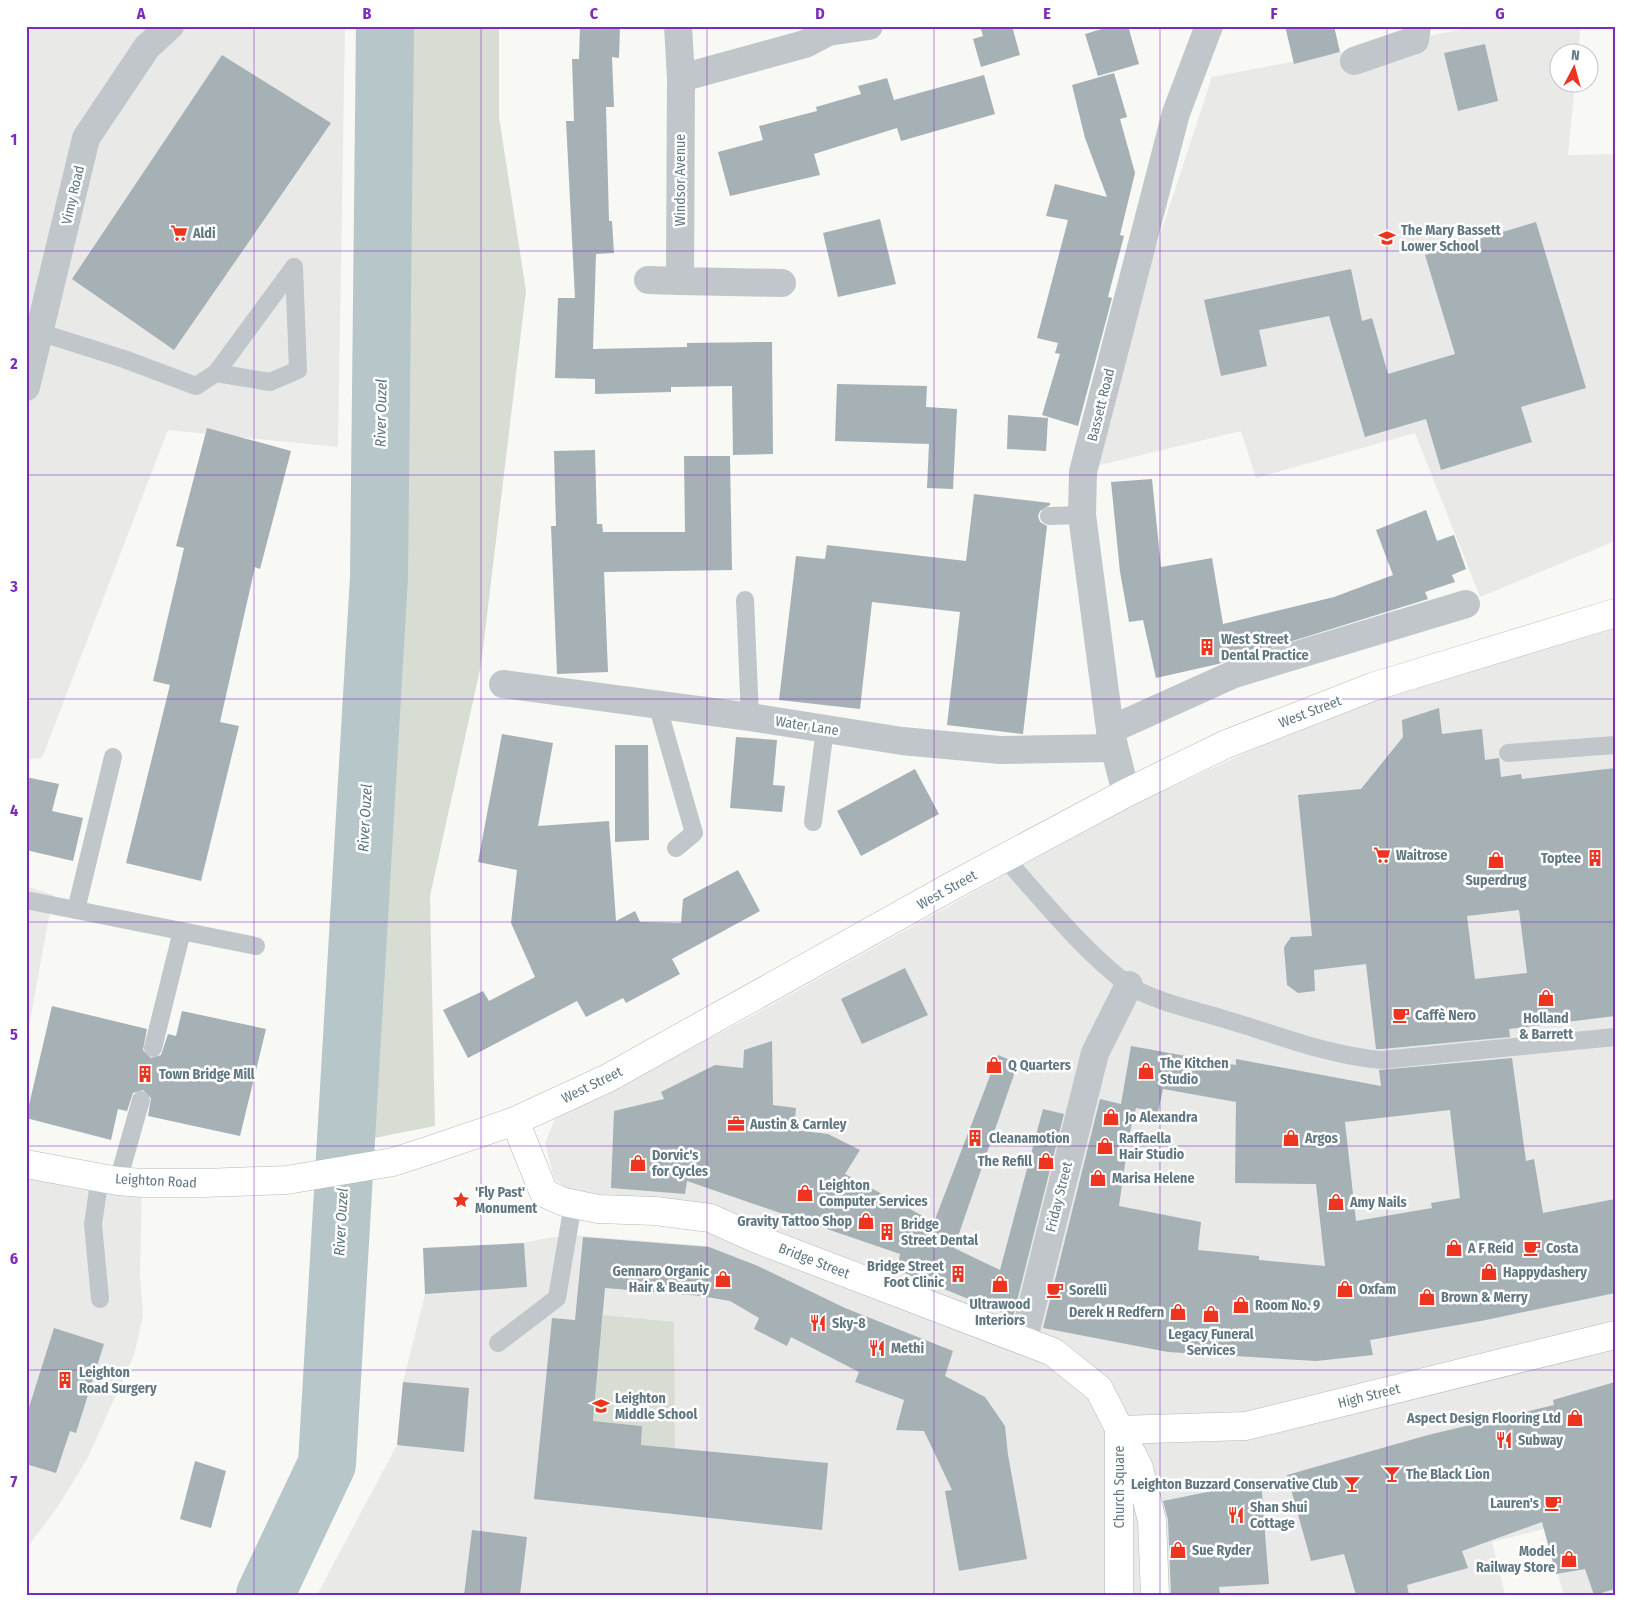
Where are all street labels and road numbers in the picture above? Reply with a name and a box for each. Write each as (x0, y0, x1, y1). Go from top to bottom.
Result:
street label: Windsor Avenue (672, 134, 689, 226)
street label: Vimy Road (58, 164, 88, 226)
street label: Bassett Road (1084, 367, 1118, 443)
street label: West Street (1276, 692, 1344, 732)
street label: Water Lane (774, 713, 840, 739)
street label: West Street (914, 866, 980, 913)
street label: West Street (559, 1063, 626, 1107)
street label: Friday Street (1042, 1160, 1076, 1234)
street label: Leighton Road (115, 1170, 197, 1192)
street label: Bridge Street (776, 1240, 852, 1282)
street label: High Street (1336, 1380, 1402, 1412)
street label: Church Square (1111, 1445, 1128, 1528)

